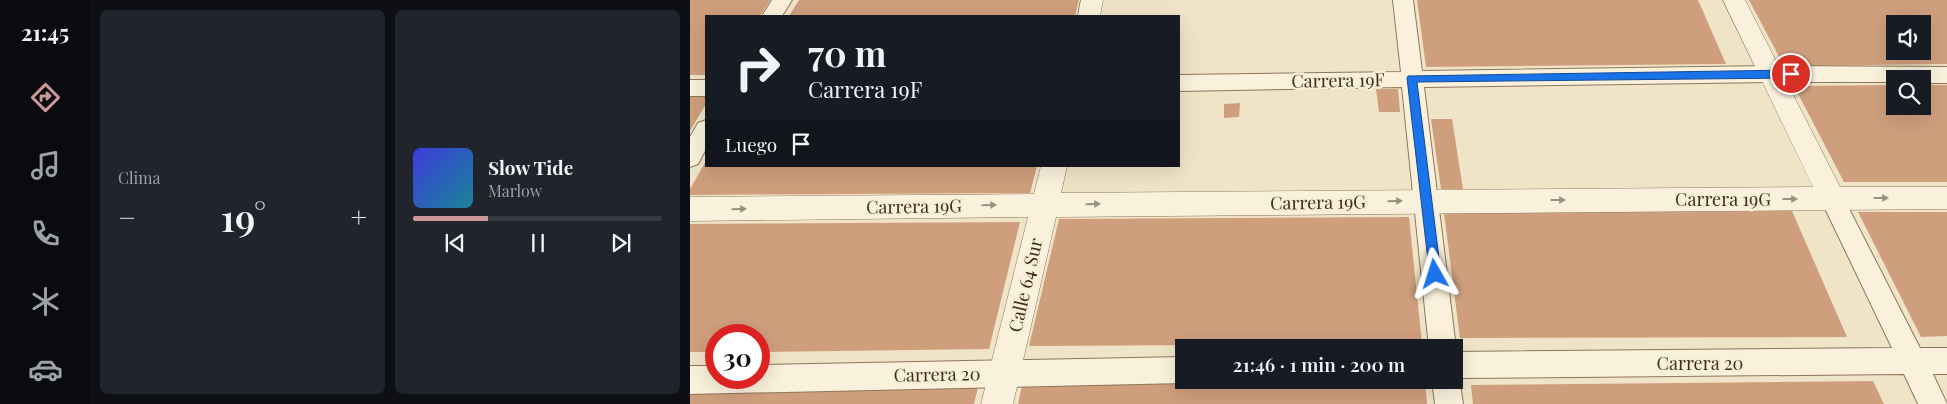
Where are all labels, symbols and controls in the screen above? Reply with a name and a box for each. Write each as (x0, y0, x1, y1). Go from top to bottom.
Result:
map controls (1886, 15, 1931, 115)
button: sound (1886, 15, 1931, 60)
text: 21:45 (21, 17, 69, 47)
text: 70 m (808, 29, 886, 76)
icon: right (725, 35, 790, 100)
pin (1770, 53, 1812, 95)
icon: arrive (1777, 60, 1805, 88)
street label: Carrera 19F (1291, 67, 1385, 93)
button: search (1886, 70, 1931, 115)
text: Carrera 19F (808, 74, 922, 104)
icon: directions (28, 80, 63, 115)
icon: arrive (787, 130, 815, 158)
text: Luego (725, 131, 777, 157)
icon: music (28, 148, 63, 183)
text: Slow Tide (488, 154, 573, 180)
text: Clima (118, 167, 160, 188)
text: Marlow (488, 180, 542, 201)
street label: Carrera 19G (1675, 187, 1771, 211)
street label: Carrera 19G (1270, 189, 1366, 215)
text: 19° (221, 191, 266, 242)
street label: Carrera 19G (866, 193, 962, 219)
one-way arrow (1873, 194, 1889, 202)
one-way arrow (1783, 195, 1799, 203)
one-way arrow (1550, 196, 1566, 204)
one-way arrow (1388, 197, 1404, 205)
text: − (118, 198, 136, 235)
text: + (351, 198, 367, 235)
one-way arrow (1085, 200, 1101, 208)
one-way arrow (981, 201, 997, 209)
one-way arrow (731, 205, 747, 213)
icon: phone (28, 216, 63, 251)
icon: previous (441, 229, 469, 257)
icon: pause (524, 229, 552, 257)
icon: next (607, 229, 635, 257)
street label: Calle 64 Sur (1003, 236, 1047, 334)
position arrow (1408, 247, 1460, 299)
icon: climate (28, 284, 63, 319)
speed limit sign: 30 (705, 324, 770, 389)
text: 21:46 · 1 min · 200 m (1233, 351, 1405, 377)
street label: Carrera 20 (1657, 351, 1743, 375)
icon: car (28, 352, 63, 387)
street label: Carrera 20 (893, 361, 981, 387)

